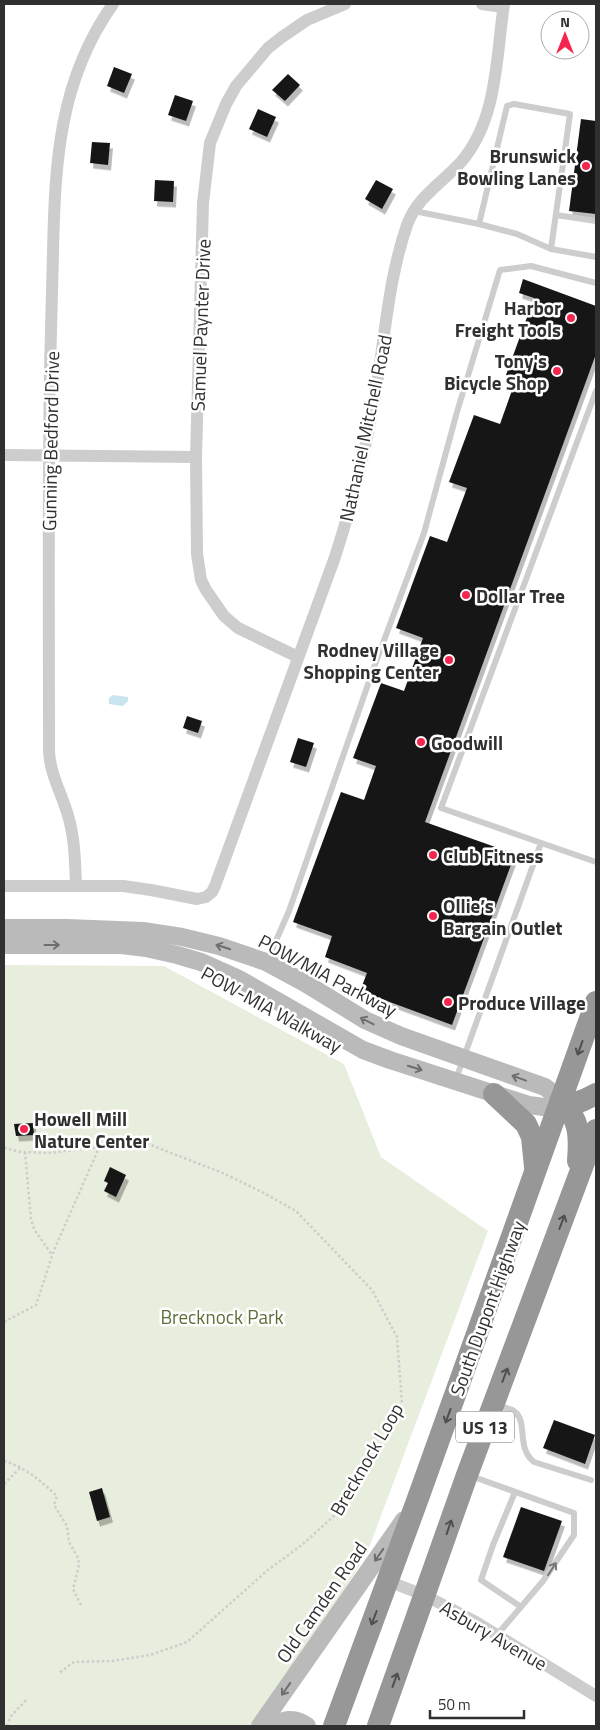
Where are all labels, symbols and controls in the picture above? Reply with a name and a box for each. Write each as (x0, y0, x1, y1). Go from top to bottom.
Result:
north arrow (540, 10, 590, 60)
text: N (560, 11, 570, 32)
place label: Brunswick Bowling Lanes (457, 141, 576, 192)
marker: Brunswick Bowling Lanes (580, 160, 592, 172)
street label: Samuel Paynter Drive (182, 238, 218, 412)
place label: Harbor Freight Tools (455, 293, 561, 344)
marker: Harbor Freight Tools (565, 312, 577, 324)
street label: Nathaniel Mitchell Road (331, 332, 399, 524)
place label: Tony's Bicycle Shop (444, 346, 547, 397)
street label: Gunning Bedford Drive (34, 351, 66, 531)
marker: Tony's Bicycle Shop (551, 365, 563, 377)
place label: Dollar Tree (476, 581, 565, 610)
marker: Dollar Tree (460, 589, 472, 601)
place label: Rodney Village Shopping Center (304, 635, 439, 686)
marker: Rodney Village Shopping Center (443, 654, 455, 666)
place label: Goodwill (431, 728, 503, 757)
marker: Goodwill (415, 736, 427, 748)
place label: Club Fitness (443, 841, 544, 870)
marker: Club Fitness (427, 849, 439, 861)
place label: Ollie’s Bargain Outlet (443, 891, 562, 942)
marker: Ollie’s Bargain Outlet (427, 910, 439, 922)
street label: POW/MIA Parkway (253, 926, 403, 1024)
one-way arrow (44, 940, 60, 950)
one-way arrow (215, 942, 231, 952)
street label: POW-MIA Walkway (196, 958, 348, 1060)
place label: Produce Village (458, 988, 586, 1017)
marker: Produce Village (442, 996, 454, 1008)
one-way arrow (360, 1016, 375, 1025)
one-way arrow (575, 1039, 584, 1055)
one-way arrow (407, 1063, 423, 1073)
one-way arrow (512, 1073, 527, 1082)
place label: Howell Mill Nature Center (34, 1104, 149, 1155)
marker: Howell Mill Nature Center (18, 1123, 30, 1135)
one-way arrow (558, 1215, 567, 1231)
street label: South Dupont Highway (442, 1216, 532, 1400)
park label: Brecknock Park (160, 1302, 284, 1331)
one-way arrow (501, 1367, 510, 1383)
street label: Brecknock Loop (322, 1397, 410, 1521)
one-way arrow (443, 1408, 452, 1423)
road number: US 13 (456, 1411, 514, 1442)
one-way arrow (445, 1520, 454, 1535)
street label: Old Camden Road (268, 1535, 374, 1669)
one-way arrow (374, 1548, 384, 1562)
one-way arrow (546, 1562, 557, 1576)
street label: Asbury Avenue (435, 1593, 553, 1677)
one-way arrow (369, 1610, 378, 1625)
one-way arrow (391, 1673, 400, 1689)
one-way arrow (281, 1681, 291, 1695)
scale bar (430, 1688, 524, 1720)
text: 50 m (438, 1693, 471, 1716)

